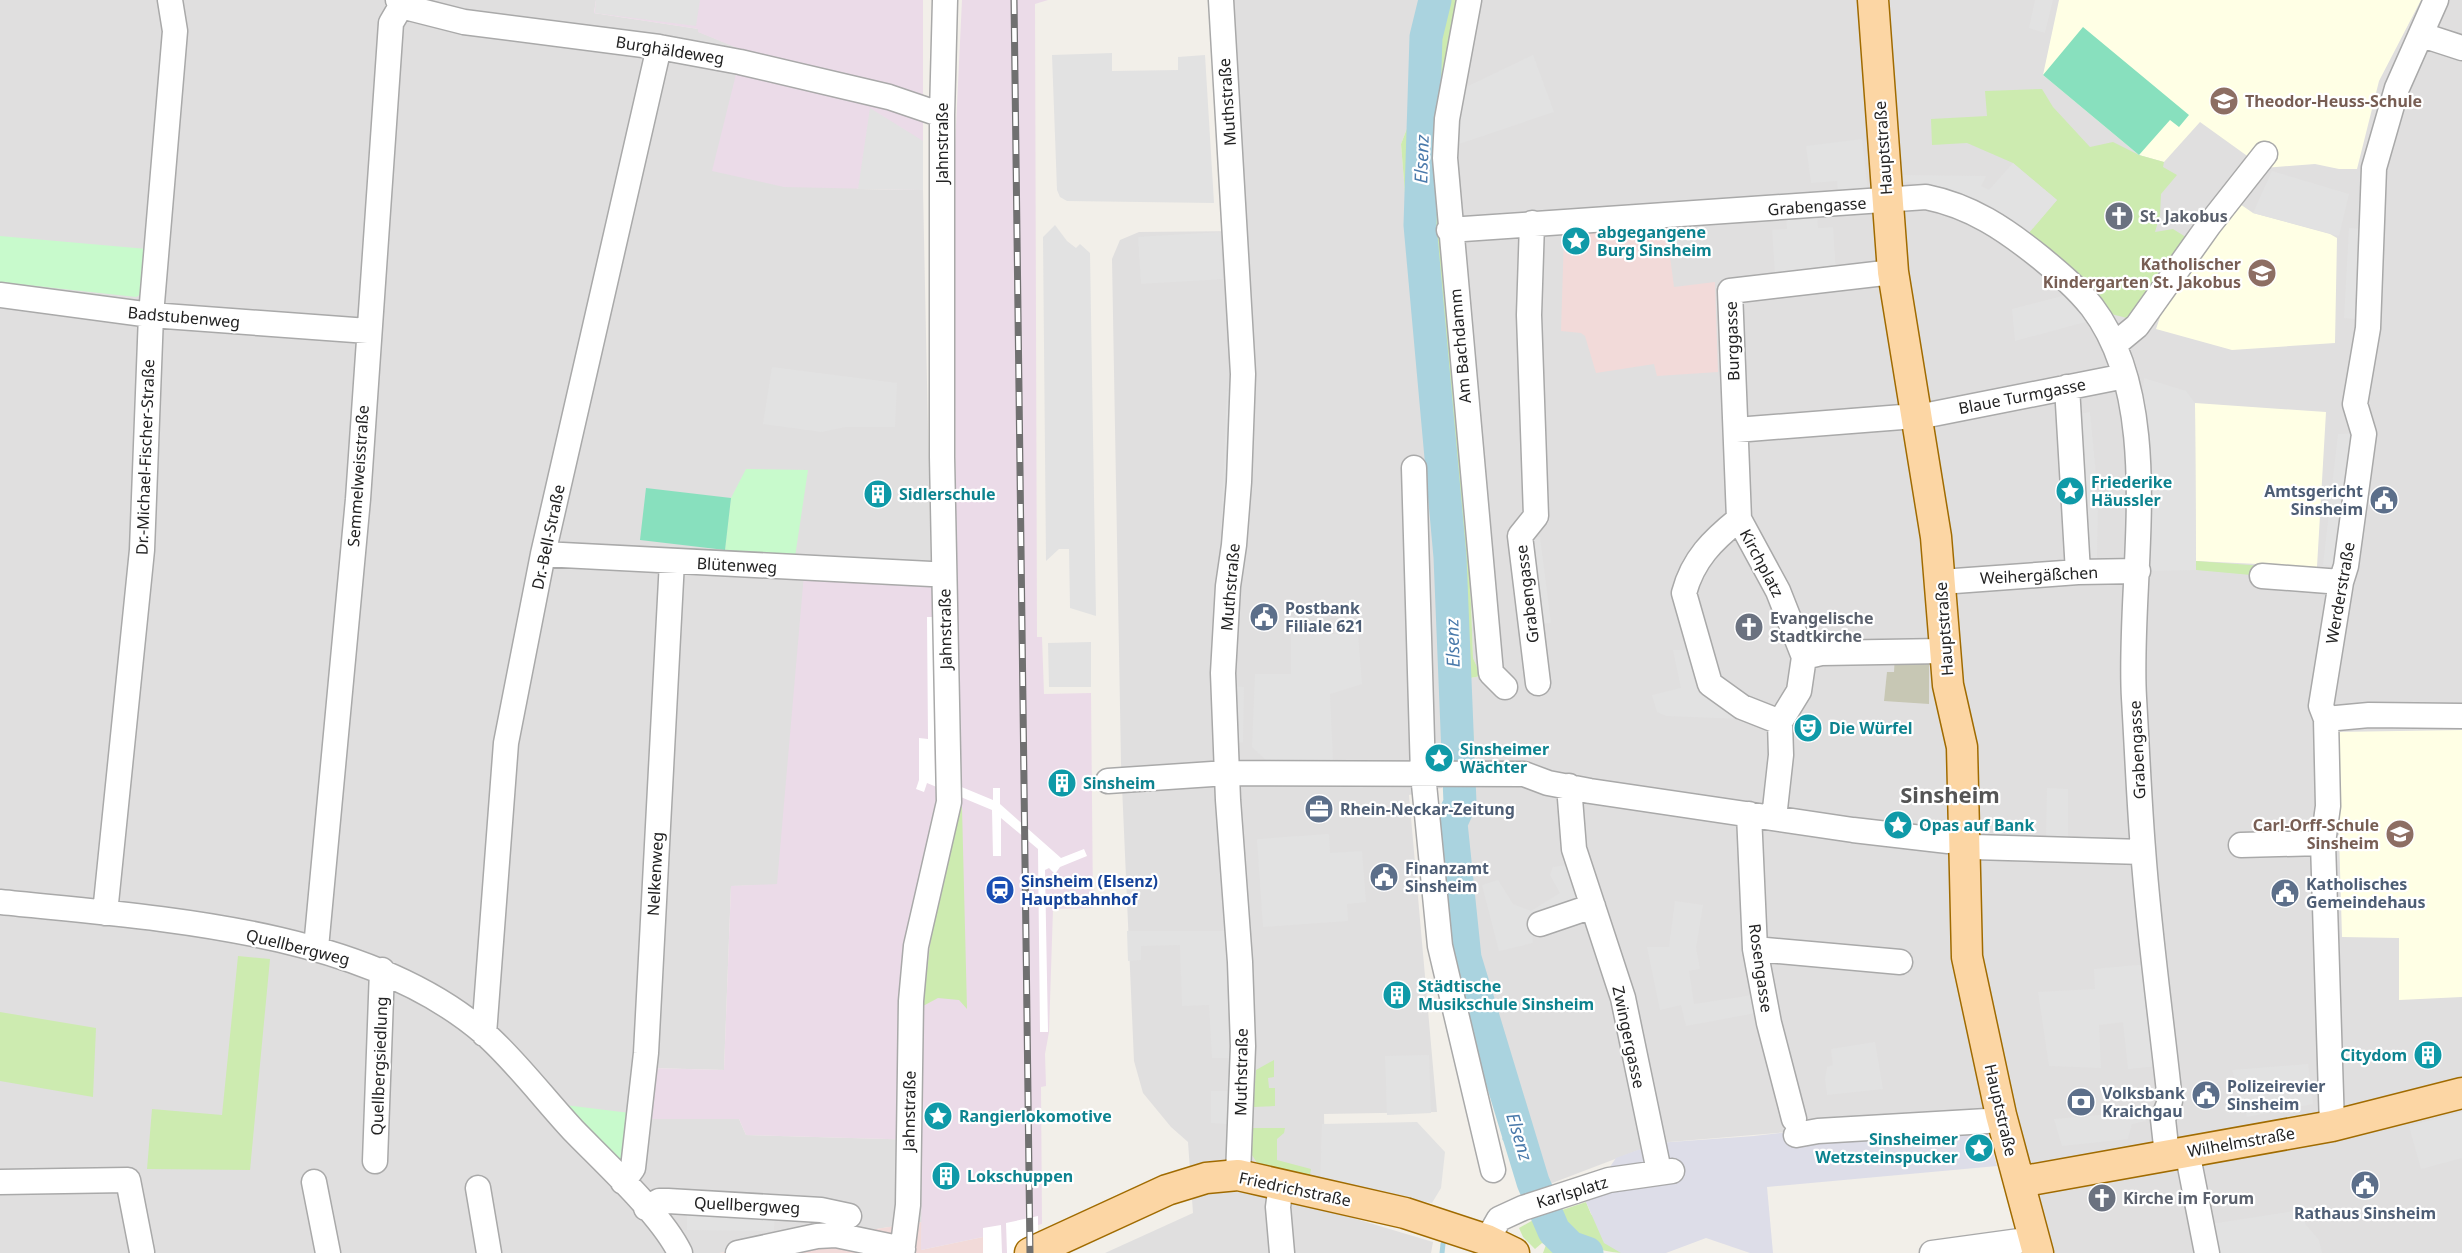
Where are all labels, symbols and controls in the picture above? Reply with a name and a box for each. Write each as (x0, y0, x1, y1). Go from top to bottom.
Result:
street label: Burghäldeweg (614, 31, 726, 69)
street label: Muthstraße (1213, 57, 1241, 147)
school or university icon: Theodor-Heuss-Schule (2208, 85, 2240, 117)
place label: Theodor-Heuss-Schule (2245, 90, 2422, 112)
street label: Hauptstraße (1869, 100, 1897, 196)
street label: Jahnstraße (931, 103, 953, 185)
water label: Elsenz (1408, 134, 1434, 184)
street label: Grabengasse (1767, 192, 1867, 220)
church icon: St. Jakobus (2103, 200, 2135, 232)
place label: St. Jakobus (2140, 205, 2228, 227)
place label: abgegangene Burg Sinsheim (1597, 221, 1712, 261)
place icon: abgegangene Burg Sinsheim (1560, 225, 1592, 257)
place label: Katholischer Kindergarten St. Jakobus (2043, 253, 2241, 293)
school or university icon: Katholischer Kindergarten St. Jakobus (2246, 257, 2278, 289)
street label: Am Bachdamm (1444, 288, 1476, 404)
street label: Badstubenweg (127, 301, 241, 333)
street label: Burggasse (1720, 301, 1744, 381)
street label: Dr.-Michael-Fischer-Straße (131, 359, 159, 555)
street label: Blaue Turmgasse (1956, 373, 2088, 419)
street label: Semmelweisstraße (342, 404, 374, 548)
place label: Friederike Häussler (2091, 471, 2172, 511)
place icon: Friederike Häussler (2054, 475, 2086, 507)
building icon: Sidlerschule (862, 478, 894, 510)
place label: Amtsgericht Sinsheim (2264, 480, 2363, 520)
street label: Dr.-Bell-Straße (526, 482, 570, 592)
place label: Sidlerschule (899, 483, 996, 505)
public building icon: Amtsgericht Sinsheim (2368, 484, 2400, 516)
street label: Kirchplatz (1735, 525, 1789, 601)
street label: Werderstraße (2320, 540, 2360, 646)
street label: Muthstraße (1215, 542, 1245, 632)
street label: Grabengasse (1510, 544, 1544, 644)
street label: Blütenweg (696, 552, 778, 578)
street label: Weihergäßchen (1979, 561, 2099, 589)
street label: Hauptstraße (1930, 581, 1958, 677)
street label: Jahnstraße (933, 588, 957, 672)
place label: Postbank Filiale 621 (1285, 597, 1364, 637)
public building icon: Postbank Filiale 621 (1248, 601, 1280, 633)
place label: Evangelische Stadtkirche (1770, 607, 1874, 647)
church icon: Evangelische Stadtkirche (1733, 611, 1765, 643)
water label: Elsenz (1439, 618, 1465, 668)
street label: Grabengasse (2123, 700, 2151, 800)
theatre icon: Die Würfel (1792, 712, 1824, 744)
place label: Die Würfel (1829, 717, 1913, 739)
place label: Sinsheimer Wächter (1460, 738, 1549, 778)
place icon: Sinsheimer Wächter (1423, 742, 1455, 774)
building icon: Sinsheim (1046, 767, 1078, 799)
place label: Sinsheim (1083, 772, 1155, 794)
district label: Sinsheim (1900, 779, 2000, 809)
office icon: Rhein-Neckar-Zeitung (1303, 793, 1335, 825)
place label: Rhein-Neckar-Zeitung (1340, 798, 1515, 820)
place icon: Opas auf Bank (1882, 809, 1914, 841)
place label: Opas auf Bank (1919, 814, 2035, 836)
place label: Carl-Orff-Schule Sinsheim (2253, 814, 2379, 854)
school or university icon: Carl-Orff-Schule Sinsheim (2384, 818, 2416, 850)
street label: Nelkenweg (642, 831, 668, 917)
place label: Finanzamt Sinsheim (1405, 857, 1489, 897)
public building icon: Finanzamt Sinsheim (1368, 861, 1400, 893)
place label: Sinsheim (Elsenz) Hauptbahnhof (1021, 870, 1158, 910)
place label: Katholisches Gemeindehaus (2306, 873, 2426, 913)
station icon: Sinsheim (Elsenz) Hauptbahnhof (984, 874, 1016, 906)
public building icon: Katholisches Gemeindehaus (2269, 877, 2301, 909)
street label: Rosengasse (1744, 922, 1778, 1014)
street label: Quellbergweg (244, 923, 352, 971)
place label: Städtische Musikschule Sinsheim (1418, 975, 1594, 1015)
building icon: Städtische Musikschule Sinsheim (1381, 979, 1413, 1011)
street label: Zwingergasse (1607, 984, 1651, 1090)
street label: Quellbergsiedlung (366, 996, 392, 1136)
street label: Muthstraße (1229, 1028, 1253, 1116)
building icon: Citydom (2412, 1039, 2444, 1071)
place label: Citydom (2340, 1044, 2407, 1066)
street label: Hauptstraße (1980, 1062, 2022, 1158)
street label: Jahnstraße (897, 1070, 921, 1154)
place label: Polizeirevier Sinsheim (2227, 1075, 2325, 1115)
public building icon: Polizeirevier Sinsheim (2190, 1079, 2222, 1111)
place label: Volksbank Kraichgau (2102, 1082, 2185, 1122)
bank icon: Volksbank Kraichgau (2065, 1086, 2097, 1118)
place icon: Rangierlokomotive (922, 1100, 954, 1132)
place label: Rangierlokomotive (959, 1105, 1112, 1127)
water label: Elsenz (1501, 1110, 1539, 1164)
street label: Wilhelmstraße (2185, 1122, 2297, 1162)
place label: Sinsheimer Wetzsteinspucker (1815, 1128, 1958, 1168)
place icon: Sinsheimer Wetzsteinspucker (1963, 1132, 1995, 1164)
building icon: Lokschuppen (930, 1160, 962, 1192)
place label: Lokschuppen (967, 1165, 1073, 1187)
street label: Friedrichstraße (1237, 1166, 1353, 1212)
public building icon: Rathaus Sinsheim (2349, 1169, 2381, 1201)
street label: Karlsplatz (1534, 1171, 1610, 1213)
church icon: Kirche im Forum (2086, 1182, 2118, 1214)
place label: Kirche im Forum (2123, 1187, 2254, 1209)
street label: Quellbergweg (693, 1191, 801, 1219)
place label: Rathaus Sinsheim (2294, 1202, 2436, 1224)

